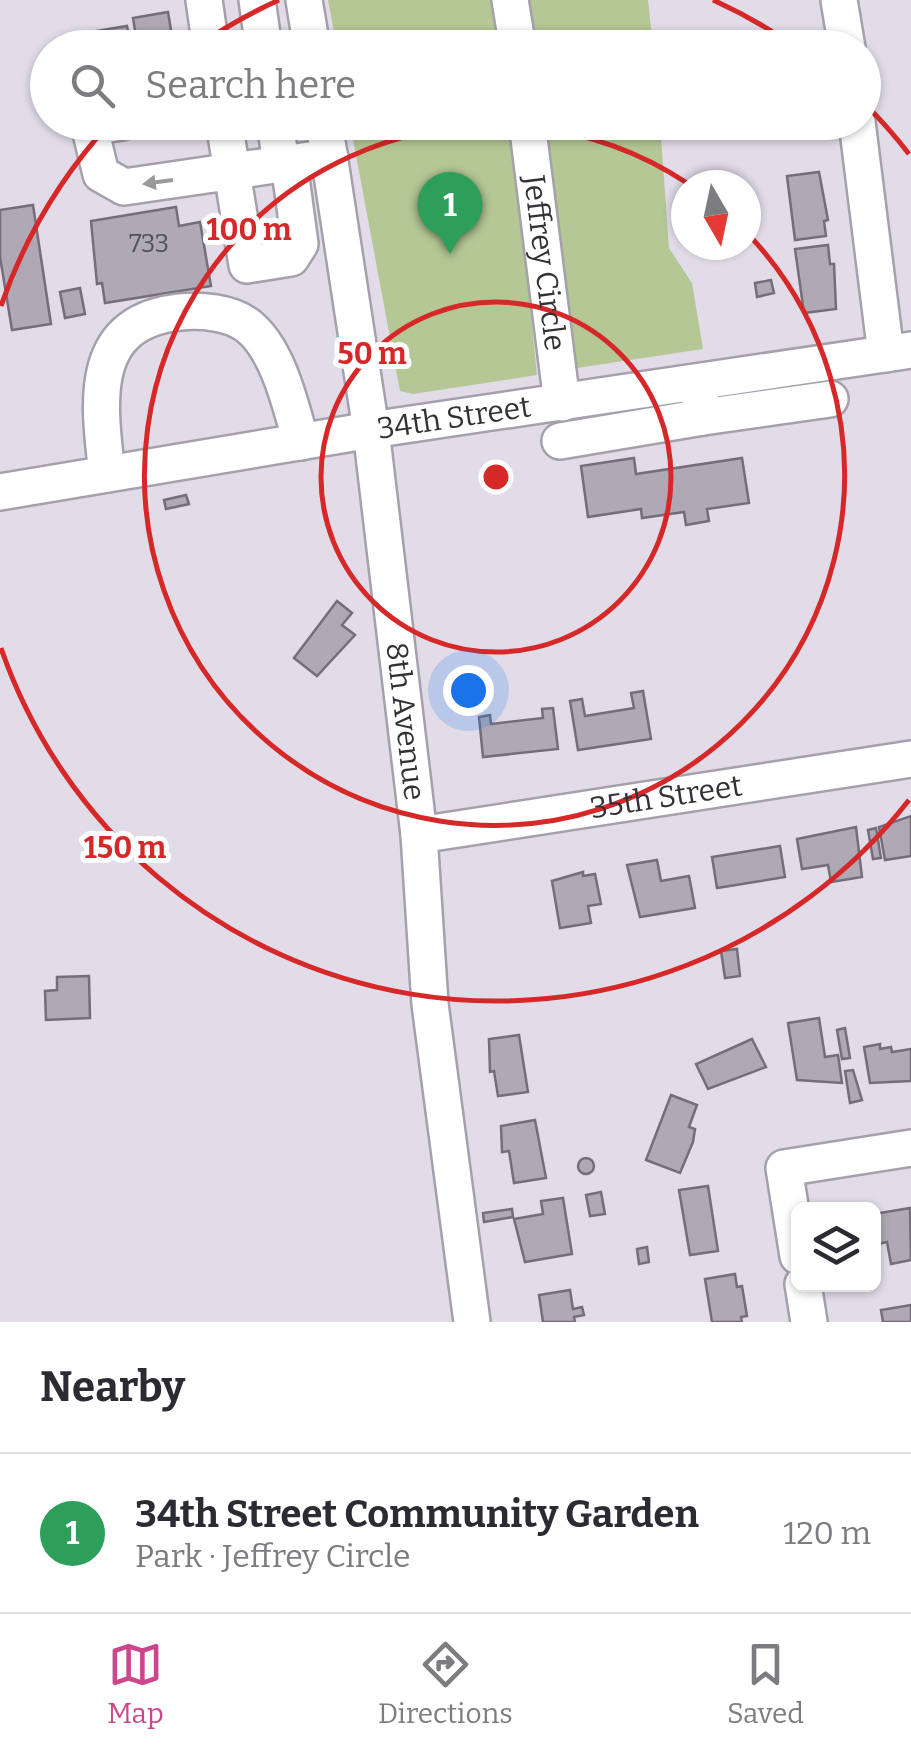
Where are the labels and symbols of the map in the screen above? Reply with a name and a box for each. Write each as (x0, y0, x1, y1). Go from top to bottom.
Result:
north arrow (671, 170, 761, 260)
pin: 1 (418, 172, 482, 254)
street label: Jeffrey Circle (516, 172, 573, 353)
one-way arrow (142, 175, 174, 191)
text: 100 m (206, 212, 292, 248)
house number: 733 (129, 229, 169, 259)
text: 50 m (337, 336, 407, 372)
street label: 34th Street (375, 389, 533, 447)
centre of rings (478, 459, 514, 495)
street label: 8th Avenue (378, 641, 433, 802)
your location (443, 665, 494, 716)
street label: 35th Street (588, 767, 745, 826)
text: 150 m (84, 830, 167, 866)

